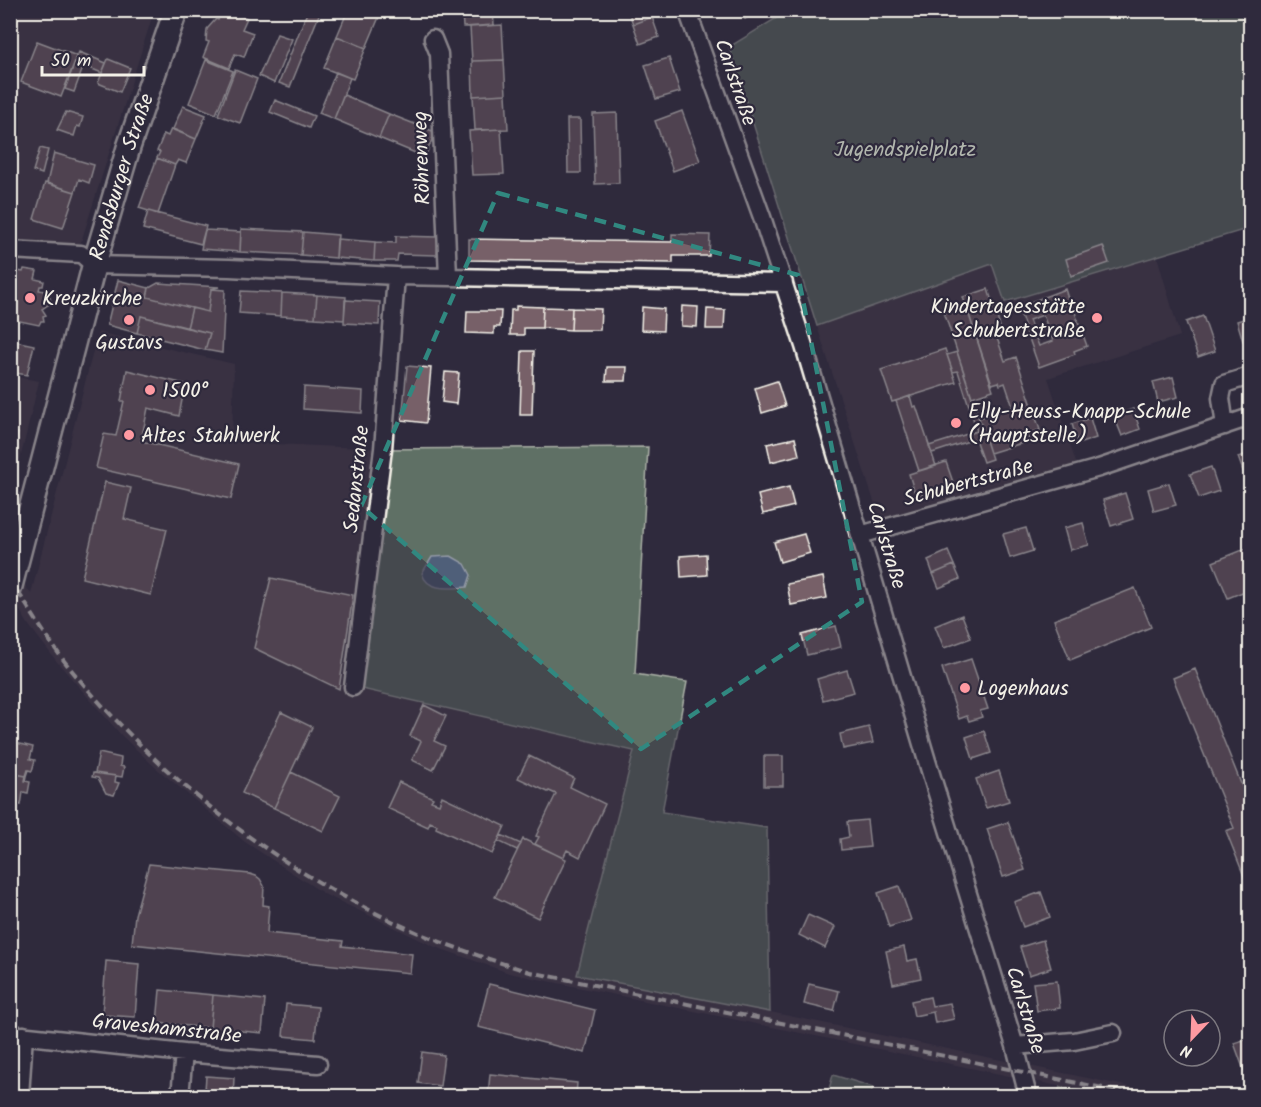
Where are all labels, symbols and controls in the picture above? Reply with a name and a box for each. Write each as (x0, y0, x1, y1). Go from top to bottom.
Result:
street label: Carlstraße (704, 35, 765, 131)
scale bar (42, 39, 144, 77)
text: 50 m (51, 47, 91, 76)
street label: Rendsburger Straße (81, 89, 164, 265)
street label: Röhrenweg (404, 110, 441, 206)
park label: Jugendspielplatz (834, 134, 976, 167)
place label: Kreuzkirche (42, 283, 143, 316)
marker: Kreuzkirche (23, 291, 37, 305)
place label: Kindertagesstätte Schubertstraße (930, 291, 1086, 348)
marker: Kindertagesstätte Schubertstraße (1090, 311, 1104, 325)
marker: Gustavs (122, 313, 136, 327)
place label: Gustavs (95, 327, 163, 360)
place label: 1500° (162, 375, 209, 408)
marker: 1500° (143, 383, 157, 397)
place label: Elly-Heuss-Knapp-Schule (Hauptstelle) (968, 396, 1191, 453)
marker: Elly-Heuss-Knapp-Schule (Hauptstelle) (949, 416, 963, 430)
place label: Altes Stahlwerk (141, 420, 280, 453)
street label: Sedanstraße (335, 423, 380, 534)
marker: Altes Stahlwerk (122, 428, 136, 442)
street label: Schubertstraße (900, 450, 1037, 517)
street label: Carlstraße (857, 498, 915, 594)
place label: Logenhaus (977, 673, 1069, 706)
marker: Logenhaus (958, 681, 972, 695)
street label: Carlstraße (996, 963, 1054, 1059)
street label: Graveshamstraße (90, 1005, 244, 1054)
north arrow (1162, 1008, 1222, 1068)
text: N (1177, 1037, 1196, 1064)

